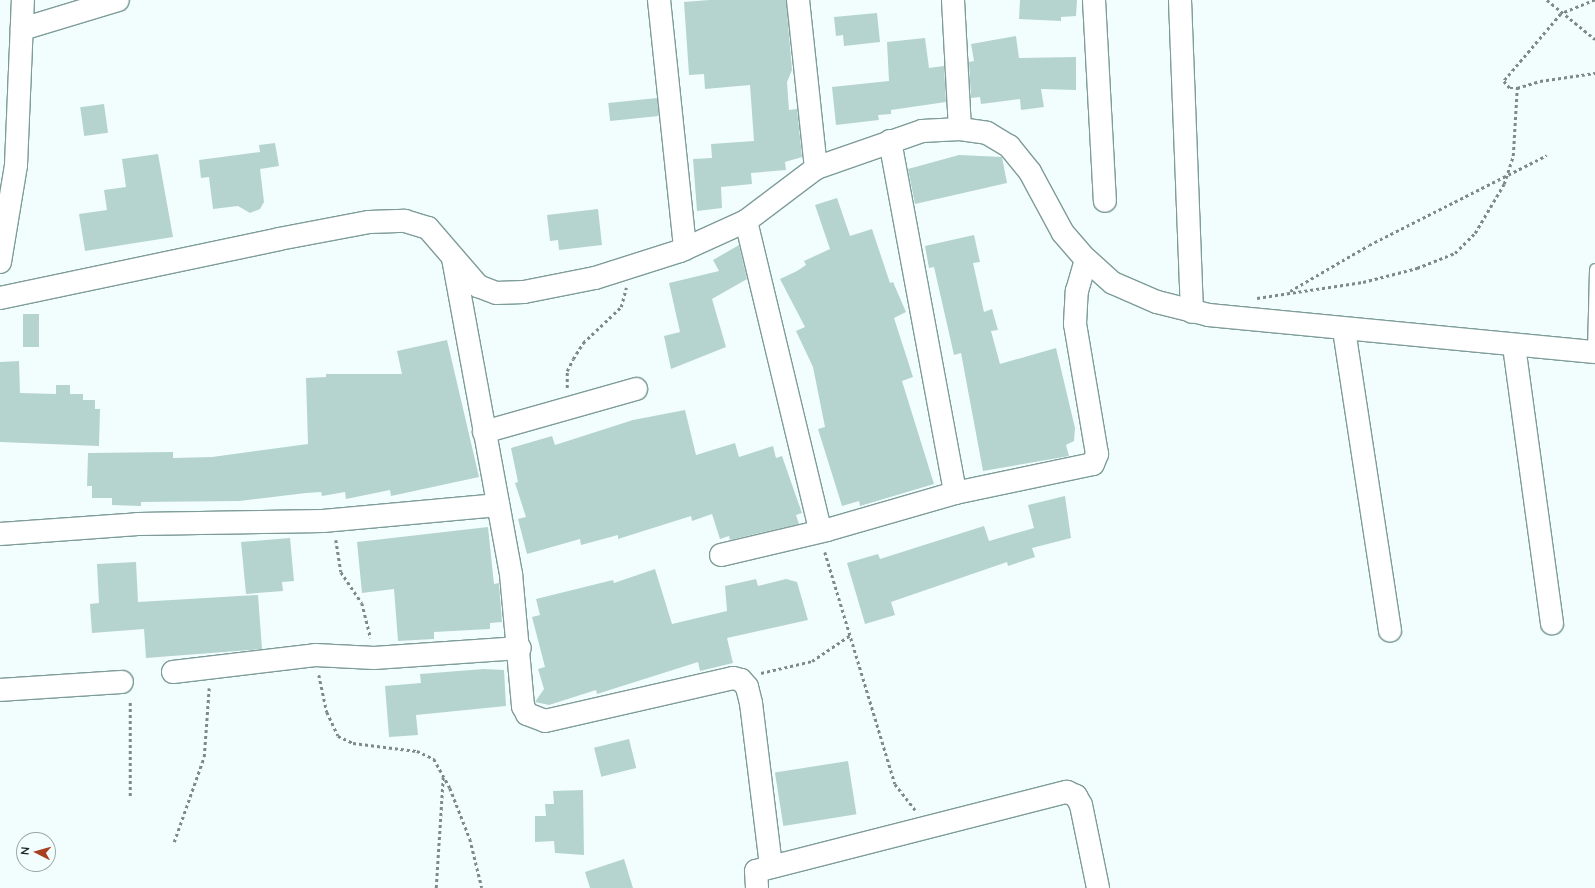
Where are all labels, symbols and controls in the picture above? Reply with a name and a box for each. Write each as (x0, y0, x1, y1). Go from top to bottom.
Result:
north arrow (16, 832, 56, 872)
text: N (18, 846, 31, 856)

